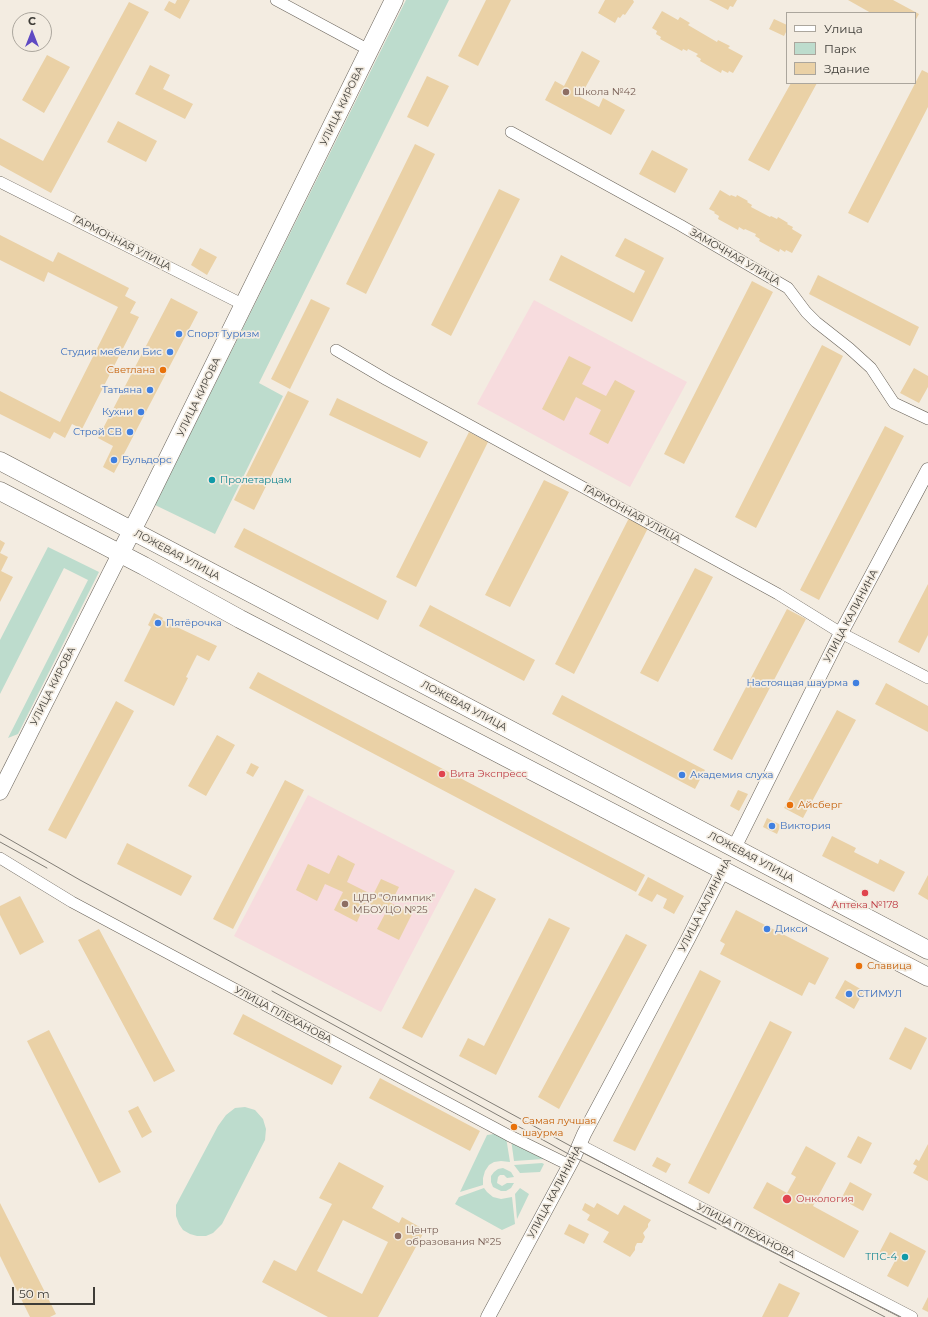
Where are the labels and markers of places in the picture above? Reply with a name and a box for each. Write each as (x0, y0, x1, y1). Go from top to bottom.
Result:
place label: Школа №42 (574, 86, 636, 98)
marker: Школа №42 (561, 87, 571, 97)
place label: Спорт Туризм (187, 328, 259, 340)
marker: Спорт Туризм (174, 329, 184, 339)
place label: Студия мебели Бис (61, 346, 162, 358)
marker: Студия мебели Бис (165, 347, 175, 357)
place label: Светлана (107, 364, 155, 376)
marker: Светлана (158, 365, 168, 375)
place label: Татьяна (102, 384, 142, 396)
marker: Татьяна (145, 385, 155, 395)
place label: Кухни (102, 406, 133, 418)
marker: Кухни (136, 407, 146, 417)
place label: Строй СВ (73, 426, 122, 438)
marker: Строй СВ (125, 427, 135, 437)
place label: Бульдорс (122, 454, 172, 466)
marker: Бульдорс (109, 455, 119, 465)
place label: Пролетарцам (220, 474, 292, 486)
marker: Пролетарцам (207, 475, 217, 485)
place label: Пятёрочка (166, 617, 222, 629)
marker: Пятёрочка (153, 618, 163, 628)
place label: Настоящая шаурма (747, 677, 848, 689)
marker: Настоящая шаурма (851, 678, 861, 688)
place label: Вита Экспресс (450, 768, 527, 780)
marker: Вита Экспресс (437, 769, 447, 779)
place label: Академия слуха (690, 769, 773, 781)
marker: Академия слуха (677, 770, 687, 780)
place label: Айсберг (798, 799, 842, 811)
marker: Айсберг (785, 800, 795, 810)
place label: Виктория (780, 820, 831, 832)
marker: Виктория (767, 821, 777, 831)
marker: Аптека №178 (860, 888, 870, 898)
place label: ЦДР "Олимпик" МБОУЦО №25 (353, 892, 435, 916)
marker: ЦДР "Олимпик" МБОУЦО №25 (340, 899, 350, 909)
place label: Аптека №178 (832, 899, 898, 911)
place label: Дикси (775, 923, 808, 935)
marker: Дикси (762, 924, 772, 934)
place label: Славица (867, 960, 912, 972)
marker: Славица (854, 961, 864, 971)
place label: СТИМУЛ (857, 988, 902, 1000)
marker: СТИМУЛ (844, 989, 854, 999)
place label: Самая лучшая шаурма (522, 1115, 596, 1138)
marker: Самая лучшая шаурма (509, 1122, 519, 1132)
marker: Онкология (781, 1193, 793, 1205)
place label: Онкология (796, 1193, 854, 1205)
place label: Центр образования №25 (406, 1224, 501, 1248)
marker: Центр образования №25 (393, 1231, 403, 1241)
place label: ТПС-4 (865, 1251, 897, 1263)
marker: ТПС-4 (900, 1252, 910, 1262)

